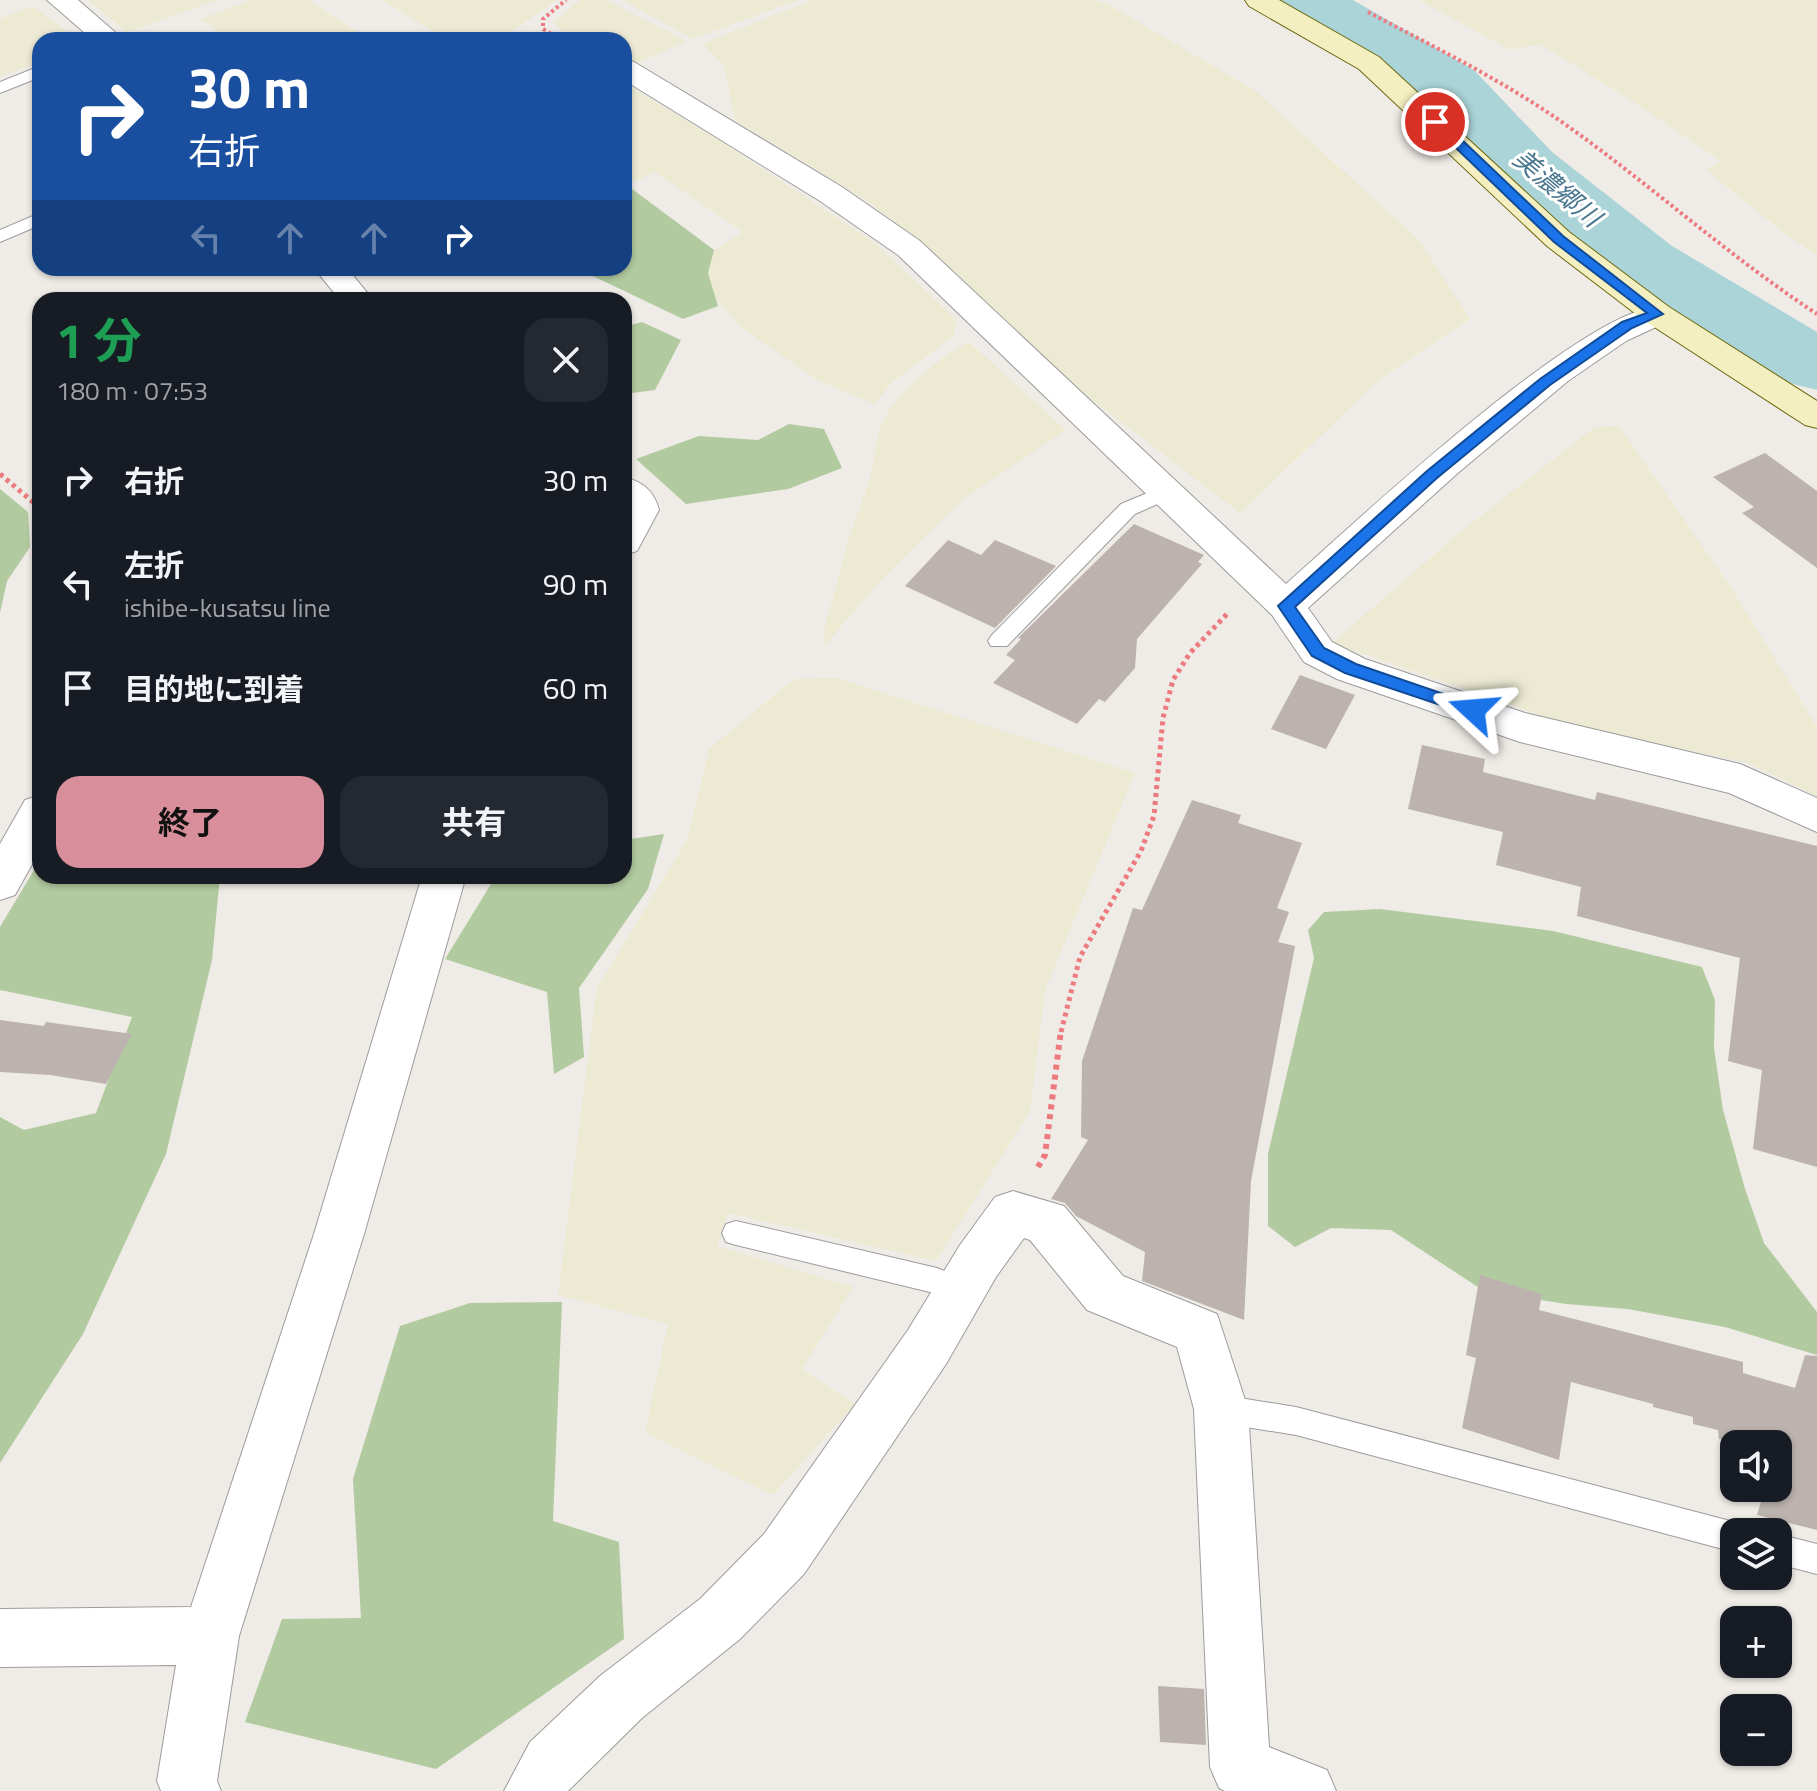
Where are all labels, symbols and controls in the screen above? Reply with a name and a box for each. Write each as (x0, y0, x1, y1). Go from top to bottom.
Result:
text: 30 m (188, 45, 310, 130)
icon: right (56, 64, 160, 168)
pin (1401, 88, 1469, 156)
icon: arrive (1413, 100, 1457, 144)
text: 右折 (188, 123, 260, 178)
water label: 美濃郷川 (1505, 139, 1612, 238)
icon: left (184, 216, 228, 260)
icon: ahead (268, 216, 312, 260)
icon: ahead (352, 216, 396, 260)
icon: right (436, 216, 480, 260)
text: 1 分 (56, 304, 141, 377)
button: close (524, 318, 608, 402)
text: 180 m · 07:53 (56, 371, 208, 410)
text: 30 m (543, 457, 608, 503)
icon: right (56, 458, 100, 502)
text: 右折 (124, 458, 184, 504)
text: 左折 (124, 542, 184, 588)
text: 90 m (543, 561, 608, 607)
icon: left (56, 562, 100, 606)
text: ishibe-kusatsu line (124, 588, 331, 627)
text: 60 m (543, 665, 608, 711)
icon: arrive (56, 666, 100, 710)
text: 目的地に到着 (124, 666, 304, 712)
position arrow (1431, 668, 1515, 752)
button: 終了 (56, 776, 324, 868)
button: 共有 (340, 776, 608, 868)
map controls (1720, 1430, 1792, 1766)
button: sound (1720, 1430, 1792, 1502)
button: layers (1720, 1518, 1792, 1590)
button: + (1720, 1606, 1792, 1678)
button: − (1720, 1694, 1792, 1766)

